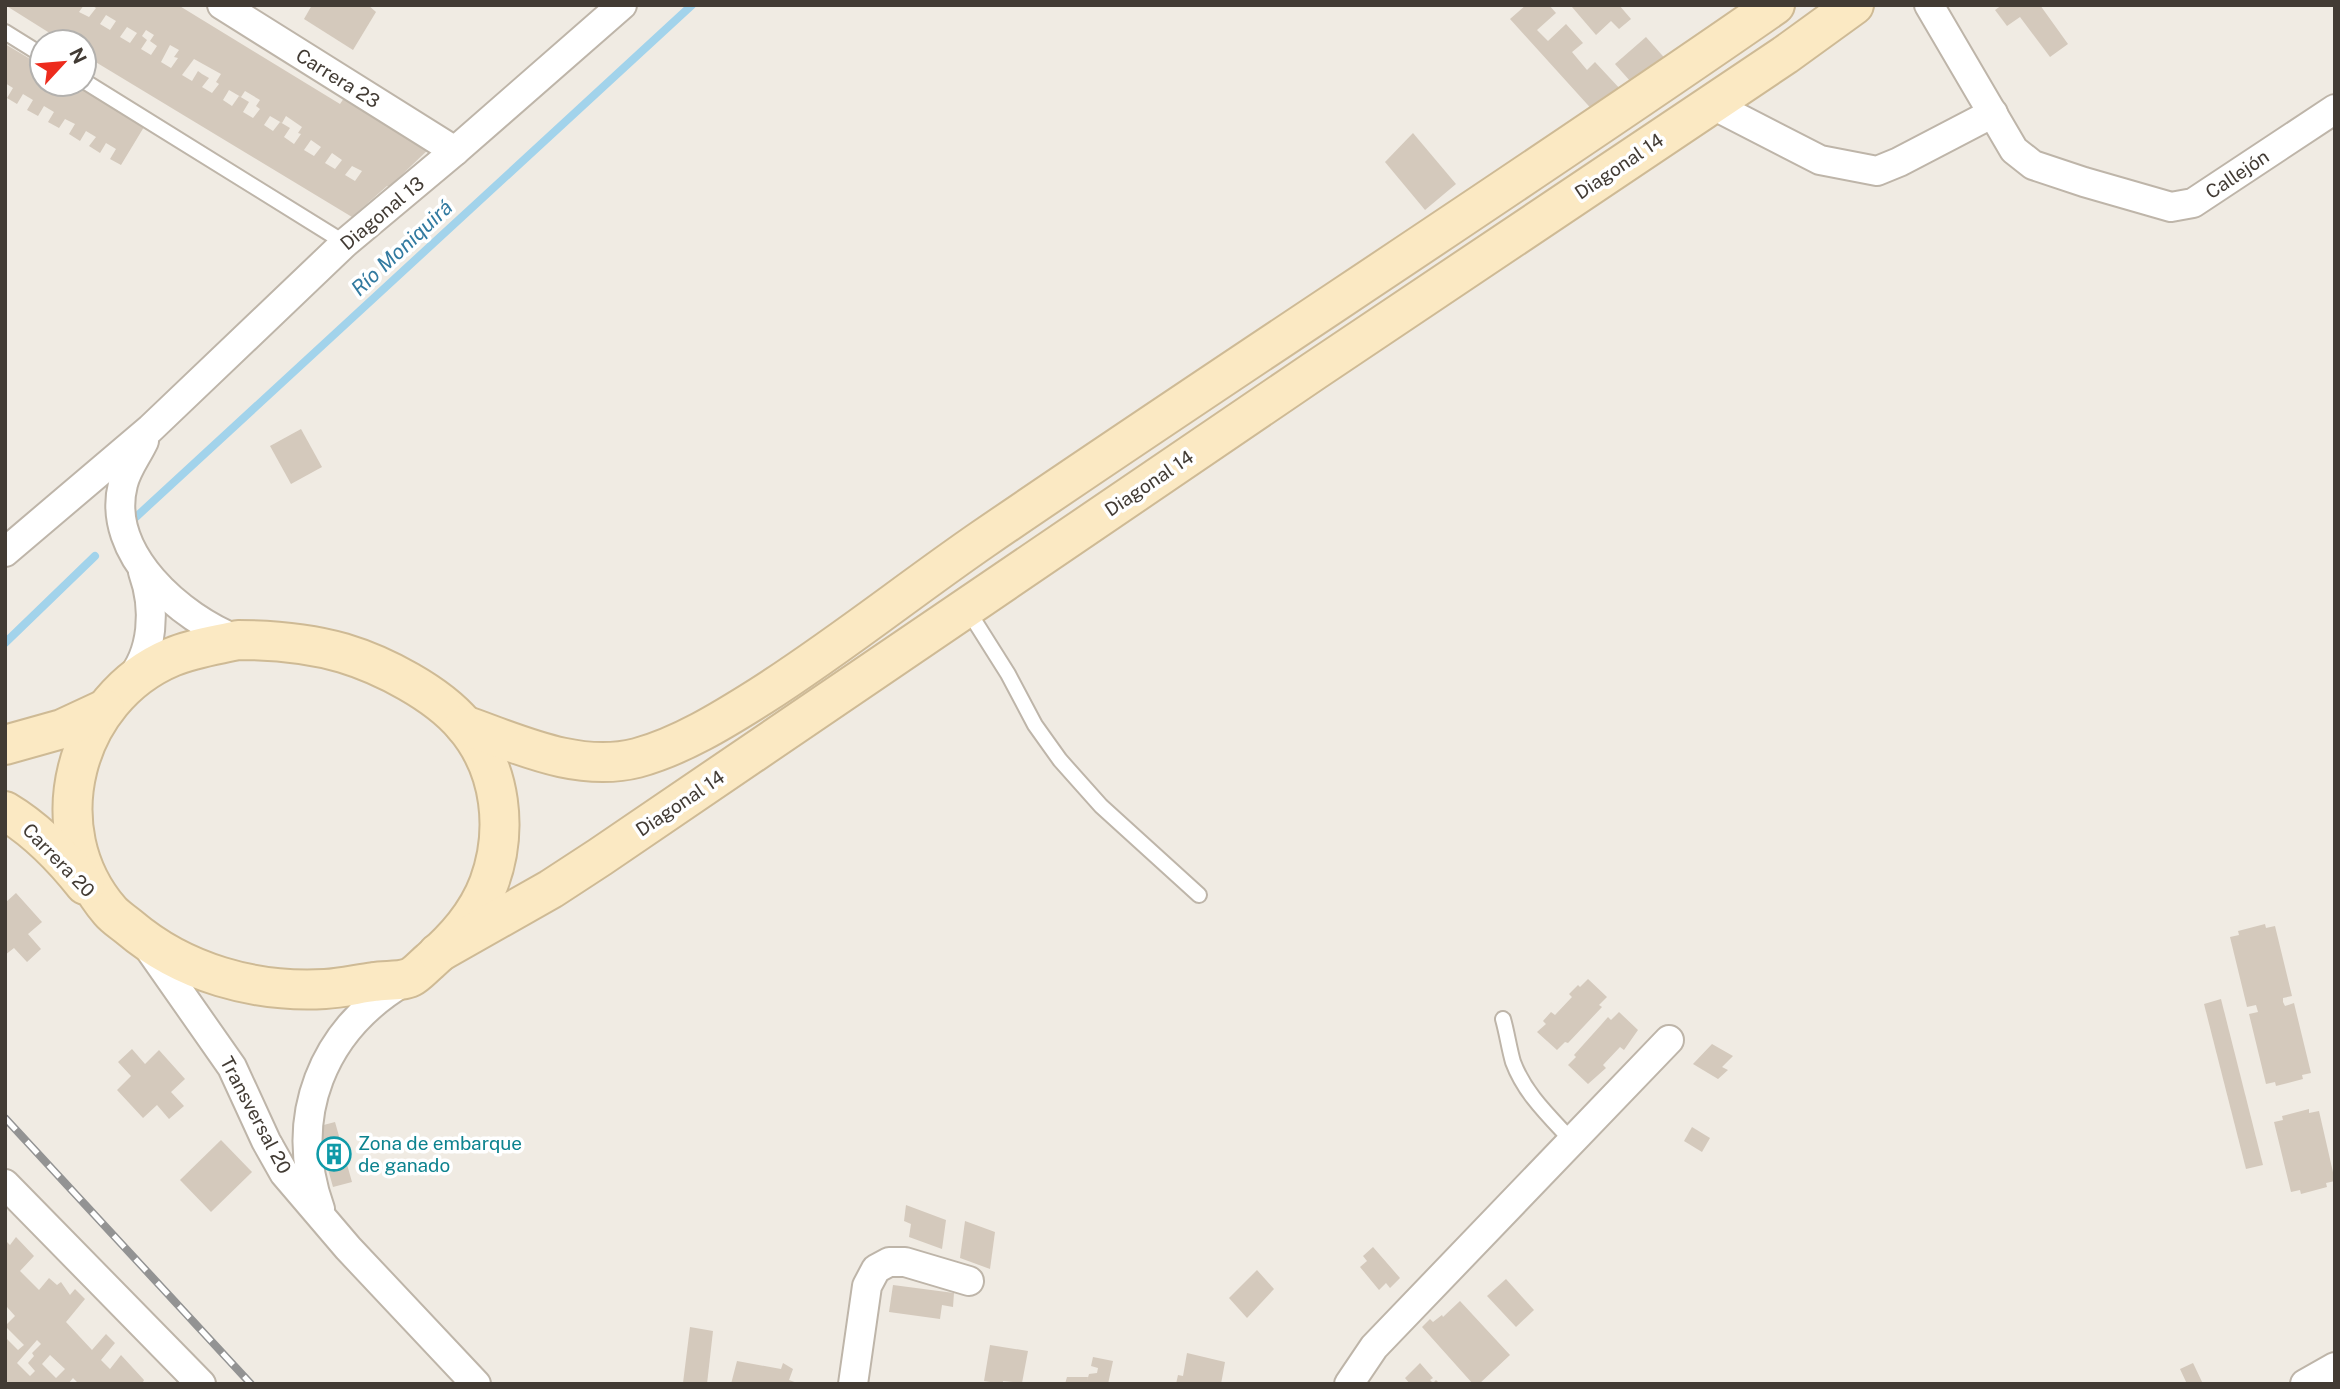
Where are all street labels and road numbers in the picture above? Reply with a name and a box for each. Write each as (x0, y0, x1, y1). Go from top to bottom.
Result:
street label: Carrera 23 (292, 44, 384, 112)
street label: Diagonal 14 (1571, 128, 1668, 204)
street label: Callejón (2201, 145, 2273, 203)
street label: Diagonal 13 (336, 172, 428, 254)
street label: Diagonal 14 (1101, 445, 1198, 521)
street label: Diagonal 14 (632, 765, 729, 841)
street label: Carrera 20 (18, 819, 100, 901)
street label: Transversal 20 (216, 1053, 296, 1177)

